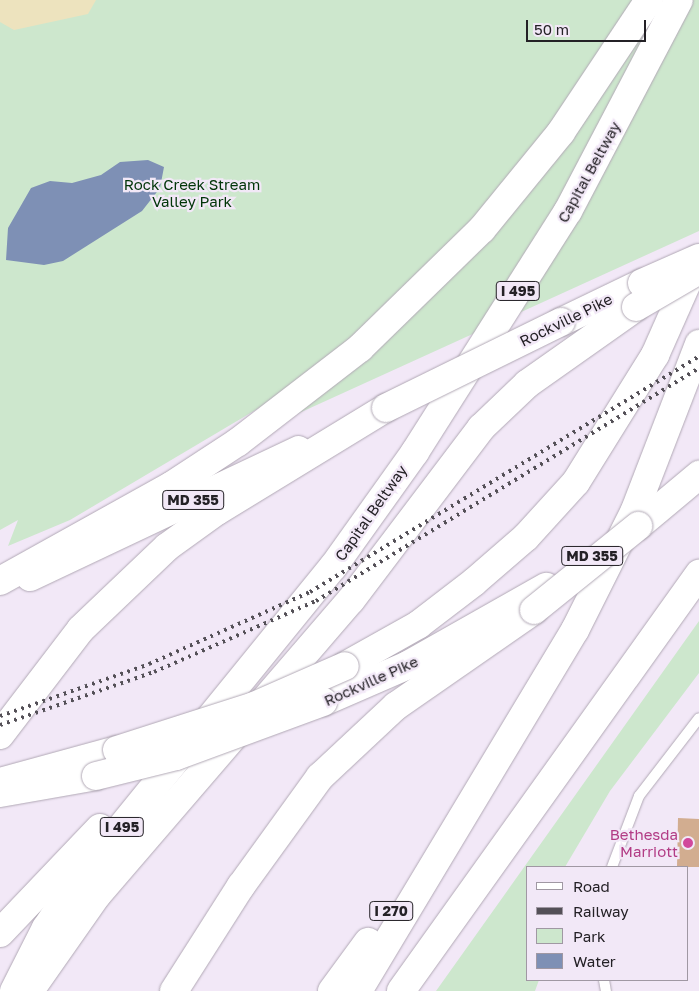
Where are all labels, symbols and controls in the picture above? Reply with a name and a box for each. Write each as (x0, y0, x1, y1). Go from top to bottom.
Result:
scale bar (529, 10, 649, 42)
text: 50 m (534, 20, 569, 38)
street label: Capital Beltway (554, 118, 624, 226)
park label: Rock Creek Stream Valley Park (124, 175, 260, 210)
road number: I 495 (496, 280, 540, 302)
street label: Rockville Pike (517, 290, 615, 350)
street label: Capital Beltway (331, 462, 411, 564)
road number: MD 355 (162, 488, 224, 512)
road number: MD 355 (561, 544, 623, 568)
street label: Rockville Pike (321, 652, 421, 710)
road number: I 495 (100, 816, 144, 839)
place label: Bethesda Marriott (610, 825, 678, 860)
marker: Bethesda Marriott (682, 837, 694, 849)
legend (526, 866, 689, 981)
text: Road (573, 877, 610, 895)
road number: I 270 (368, 899, 414, 922)
text: Railway (573, 902, 629, 920)
text: Park (573, 927, 605, 945)
text: Water (573, 952, 616, 970)

